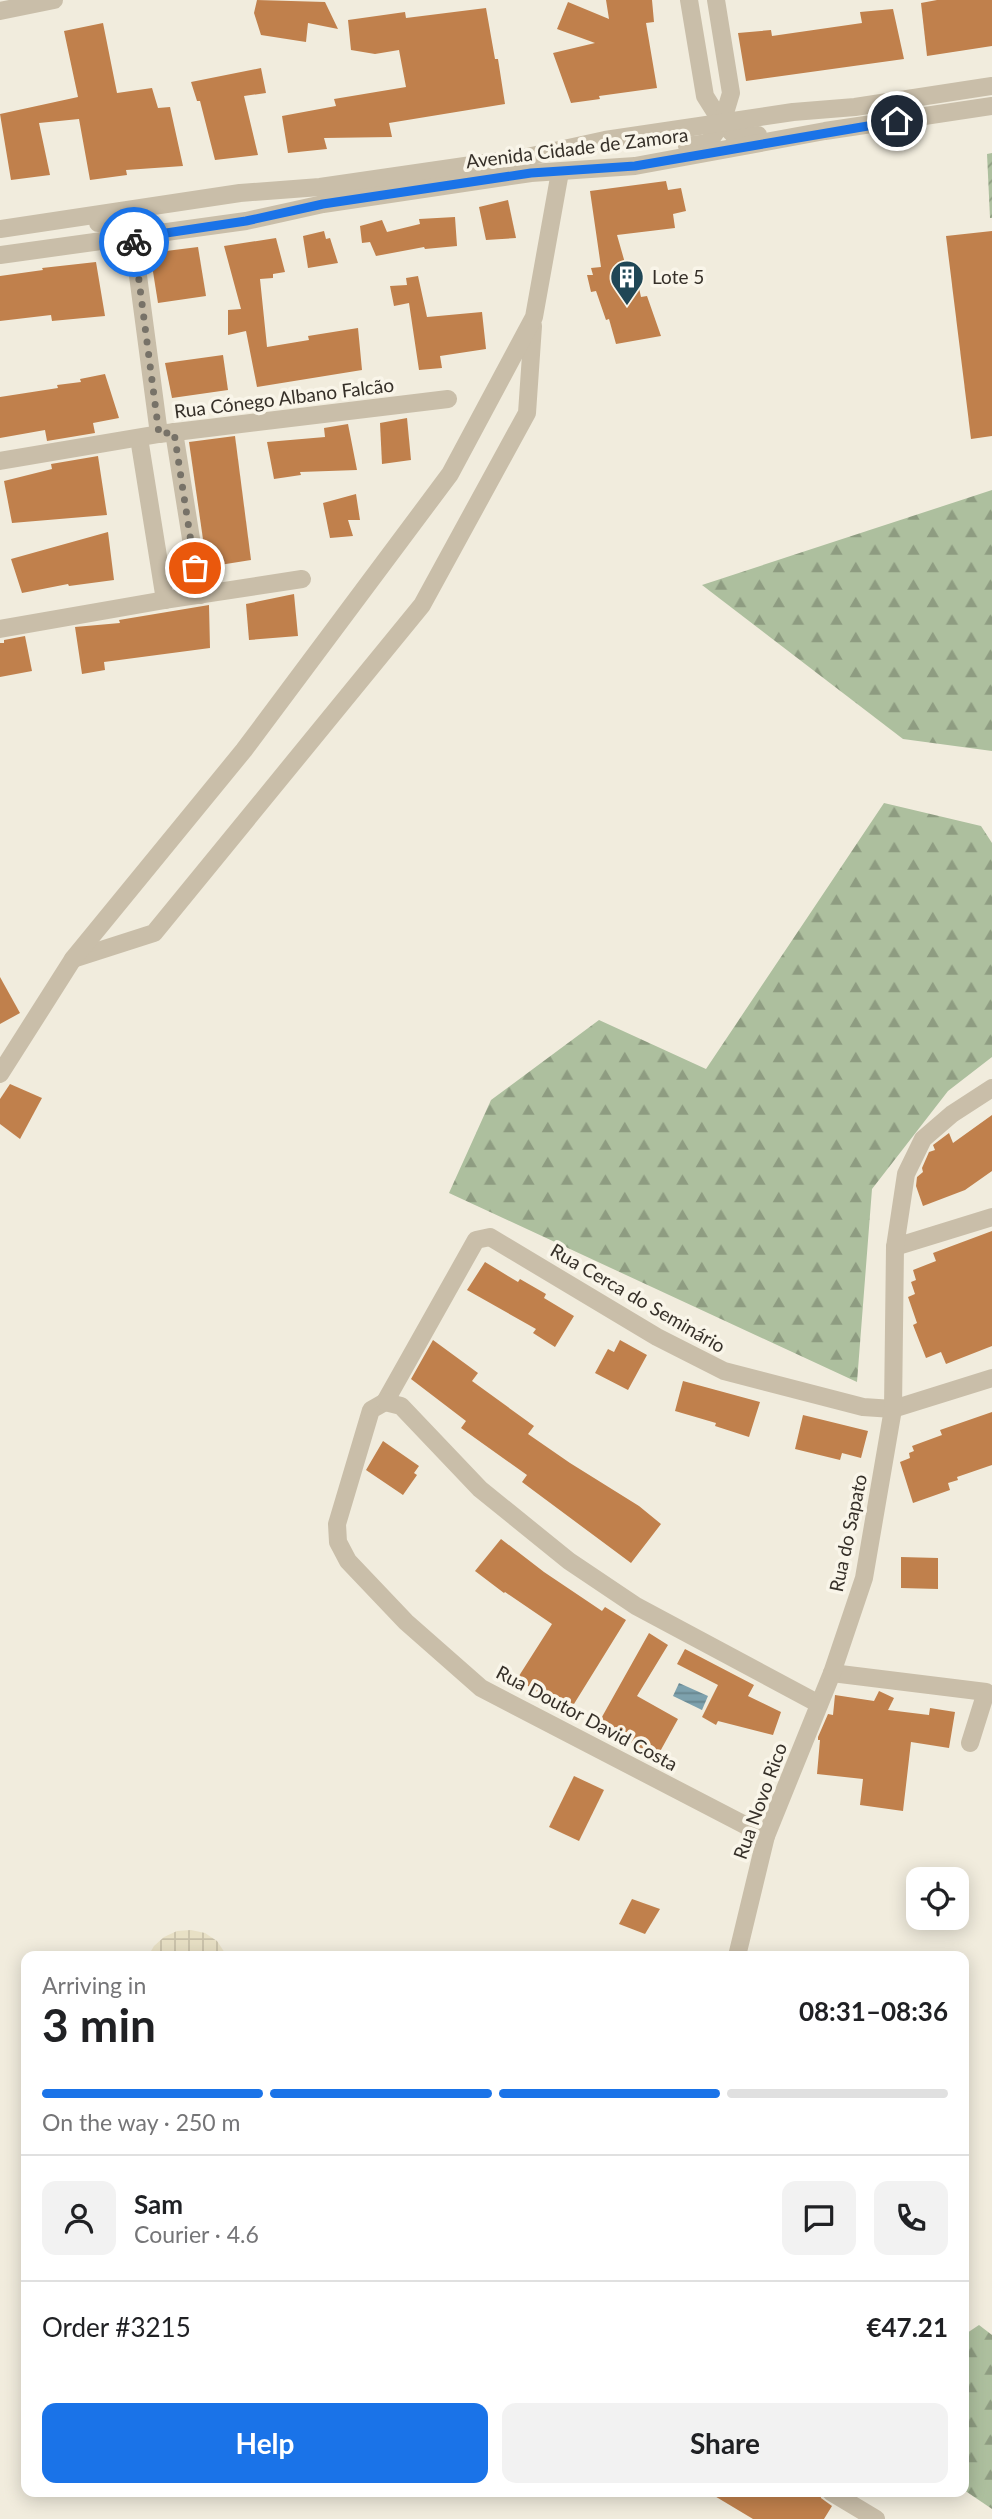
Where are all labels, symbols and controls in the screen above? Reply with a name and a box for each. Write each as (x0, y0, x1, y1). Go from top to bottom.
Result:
pin (867, 91, 927, 151)
icon: home (878, 102, 916, 140)
street label: Avenida Cidade de Zamora (465, 122, 689, 173)
courier (99, 207, 169, 277)
icon: bike (115, 223, 153, 261)
building icon: Lote 5 (608, 258, 646, 307)
place label: Lote 5 (652, 265, 704, 288)
street label: Rua Cónego Albano Falcão (173, 373, 395, 422)
pin (165, 538, 225, 598)
icon: bag (176, 549, 214, 587)
street label: Rua Cerca do Seminário (547, 1238, 730, 1357)
street label: Rua do Sapato (824, 1472, 871, 1594)
street label: Rua Doutor David Costa (493, 1660, 682, 1775)
street label: Rua Novo Rico (728, 1739, 791, 1862)
map controls (906, 1867, 969, 1930)
button: locate (906, 1867, 969, 1930)
text: Arriving in (42, 1971, 146, 1999)
text: 08:31–08:36 (799, 1995, 948, 2027)
text: 3 min (42, 1997, 156, 2052)
text: On the way · 250 m (42, 2108, 241, 2136)
button: person (42, 2181, 116, 2255)
button: chat (782, 2181, 856, 2255)
button: phone (874, 2181, 948, 2255)
text: Sam (134, 2188, 183, 2220)
text: Courier · 4.6 (134, 2220, 259, 2248)
text: Order #3215 (42, 2311, 191, 2343)
text: €47.21 (866, 2311, 948, 2343)
button: Help (42, 2403, 488, 2483)
button: Share (502, 2403, 948, 2483)

